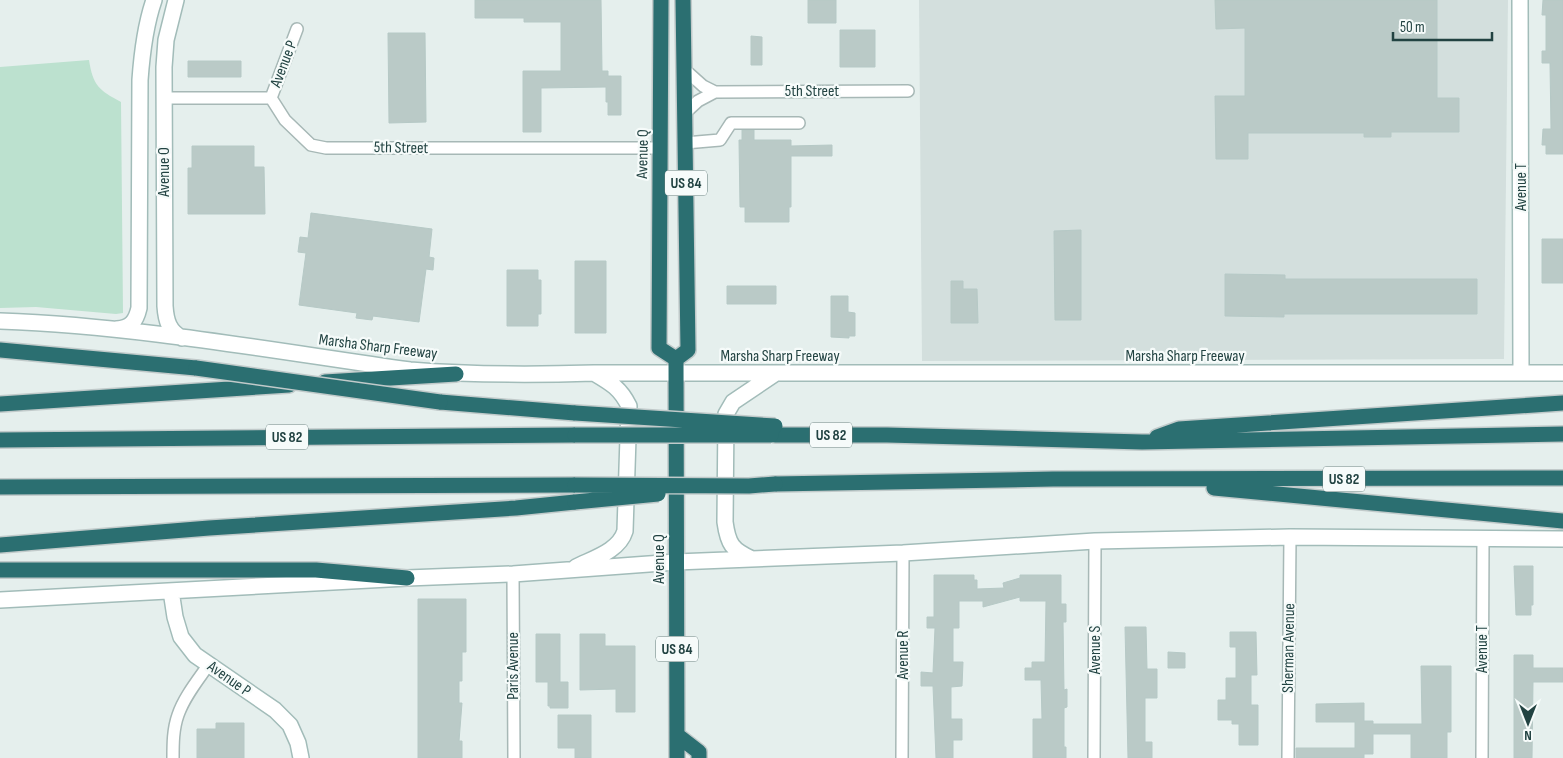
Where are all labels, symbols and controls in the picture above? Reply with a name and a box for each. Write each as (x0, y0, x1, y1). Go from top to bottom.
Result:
scale bar (1393, 10, 1492, 42)
text: 50 m (1400, 18, 1425, 37)
street label: Avenue P (266, 38, 302, 91)
street label: 5th Street (785, 82, 839, 101)
street label: Avenue Q (633, 129, 653, 180)
street label: 5th Street (374, 138, 429, 158)
street label: Avenue O (155, 147, 174, 198)
street label: Avenue T (1512, 162, 1531, 212)
road number: US 84 (665, 170, 707, 196)
street label: Marsha Sharp Freeway (318, 330, 438, 364)
street label: Marsha Sharp Freeway (720, 347, 840, 366)
street label: Marsha Sharp Freeway (1125, 347, 1245, 366)
road number: US 82 (810, 422, 852, 448)
road number: US 82 (266, 424, 308, 450)
road number: US 82 (1323, 466, 1365, 492)
street label: Avenue Q (650, 534, 669, 585)
street label: Sherman Avenue (1279, 603, 1299, 693)
street label: Avenue T (1473, 624, 1492, 674)
street label: Avenue S (1086, 626, 1105, 675)
street label: Avenue R (894, 630, 913, 681)
street label: Paris Avenue (504, 632, 523, 700)
road number: US 84 (656, 636, 698, 662)
street label: Avenue P (203, 657, 254, 701)
north arrow (1503, 698, 1553, 748)
text: N (1524, 727, 1532, 744)

